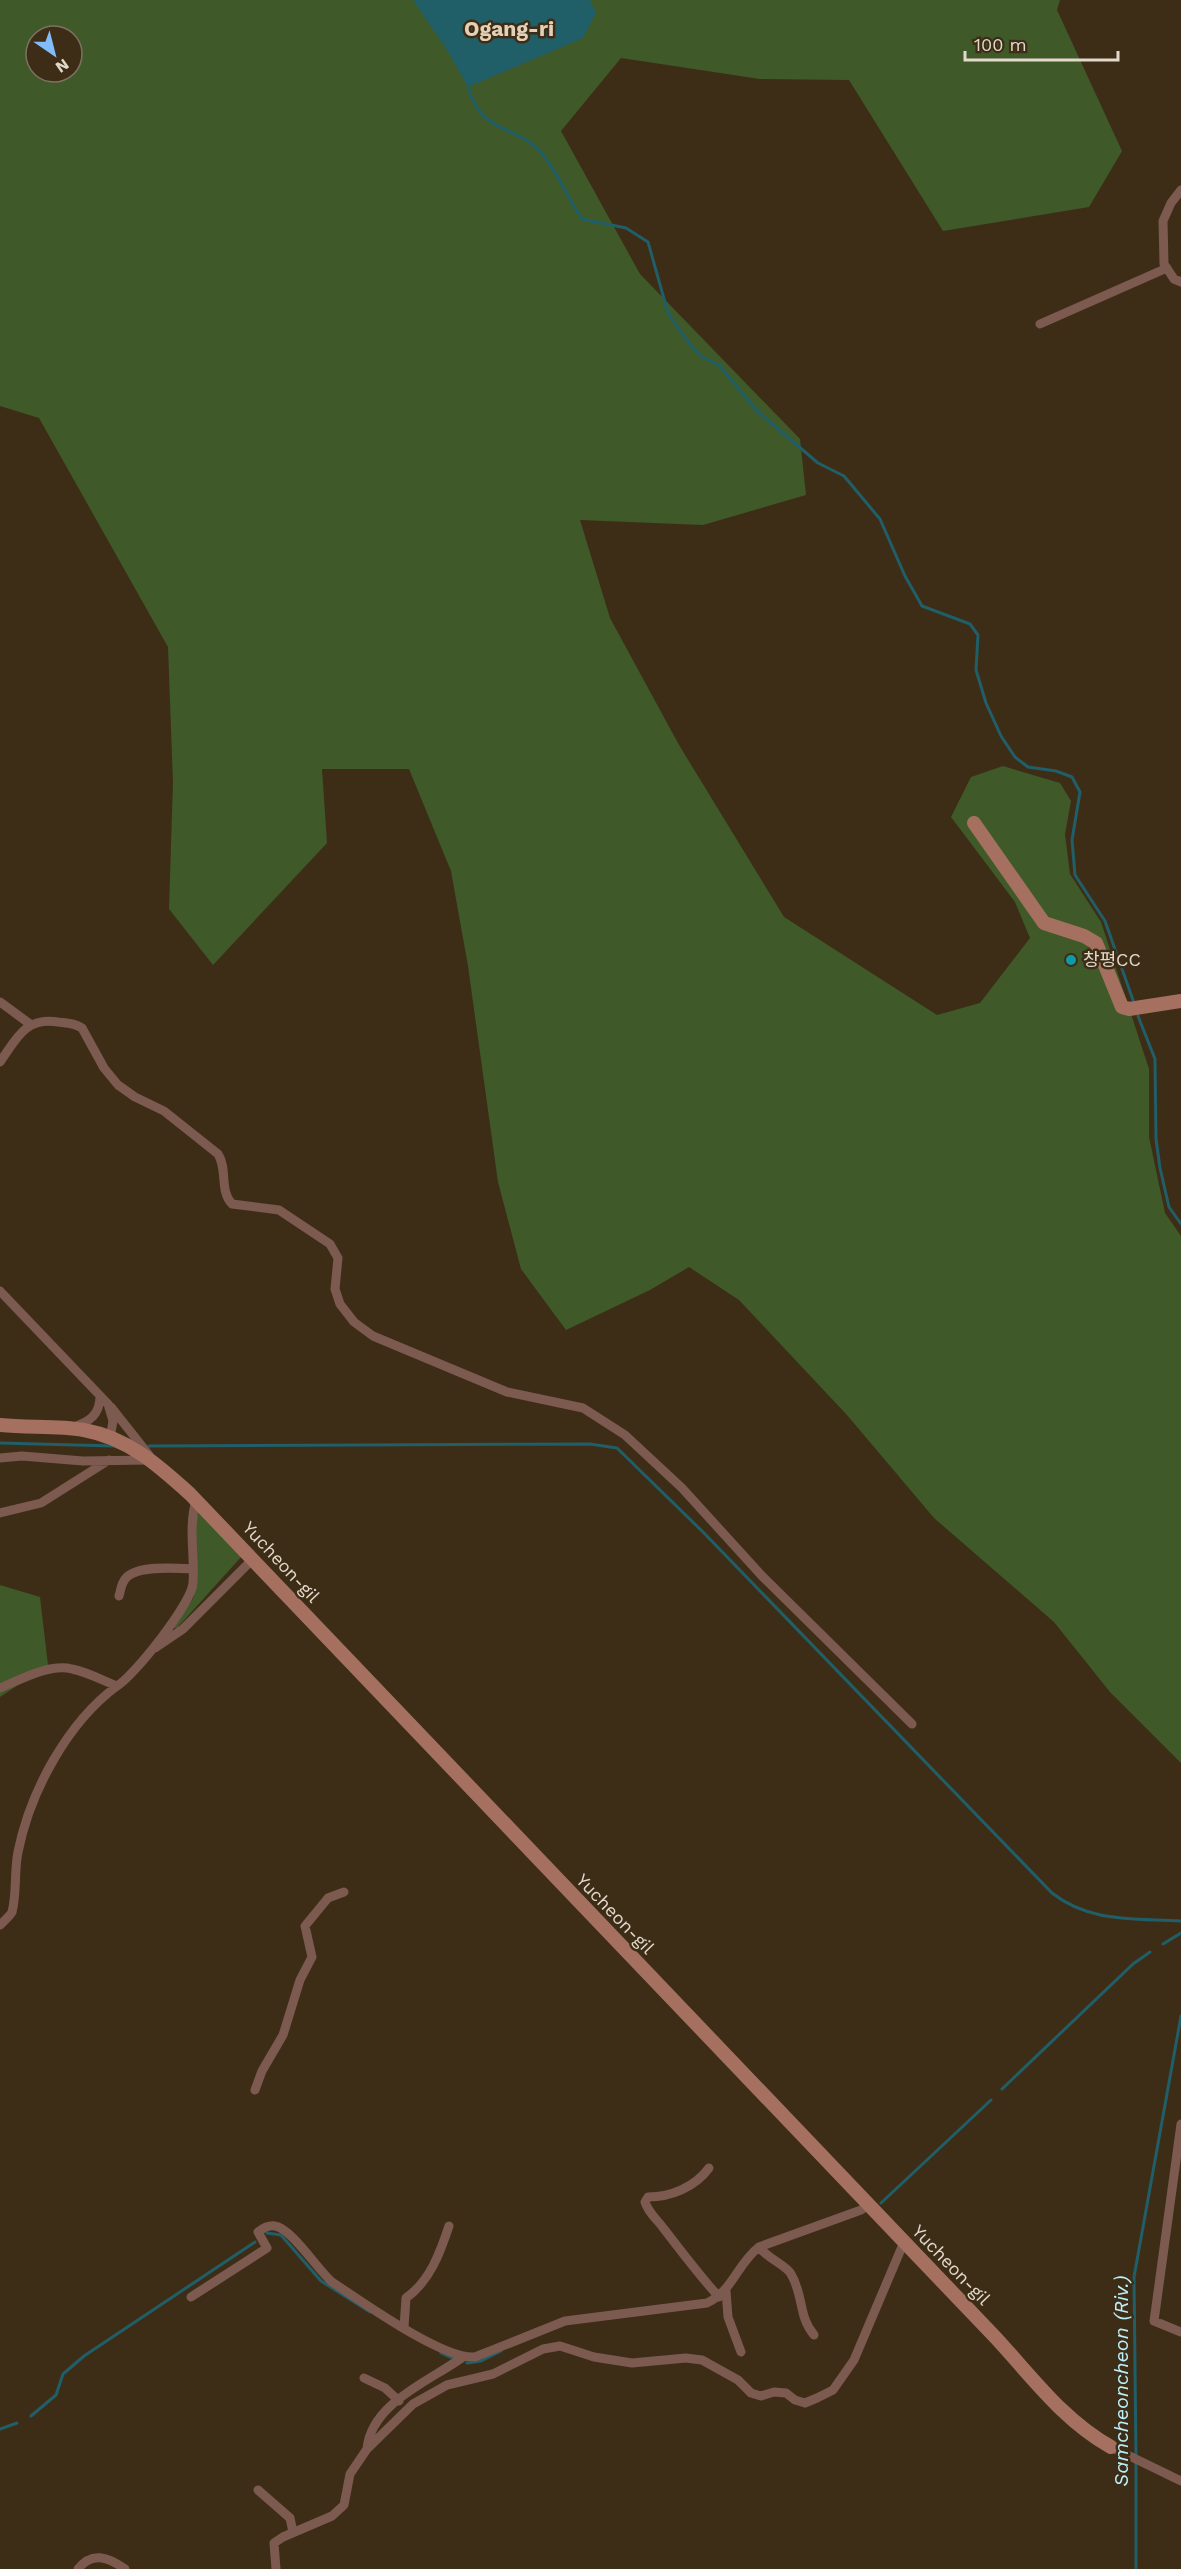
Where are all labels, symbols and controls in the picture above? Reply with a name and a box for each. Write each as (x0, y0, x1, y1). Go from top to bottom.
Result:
district label: Ogang-ri (464, 16, 554, 41)
north arrow (24, 24, 84, 84)
scale bar (965, 24, 1118, 62)
text: 100 m (974, 34, 1027, 55)
text: N (52, 55, 73, 77)
place label: 창평CC (1083, 949, 1141, 970)
marker: 창평CC (1064, 953, 1078, 967)
street label: Yucheon-gil (239, 1517, 325, 1607)
street label: Yucheon-gil (572, 1869, 659, 1958)
street label: Yucheon-gil (908, 2220, 995, 2309)
water label: Samcheoncheon (Riv.) (1109, 2275, 1133, 2487)

